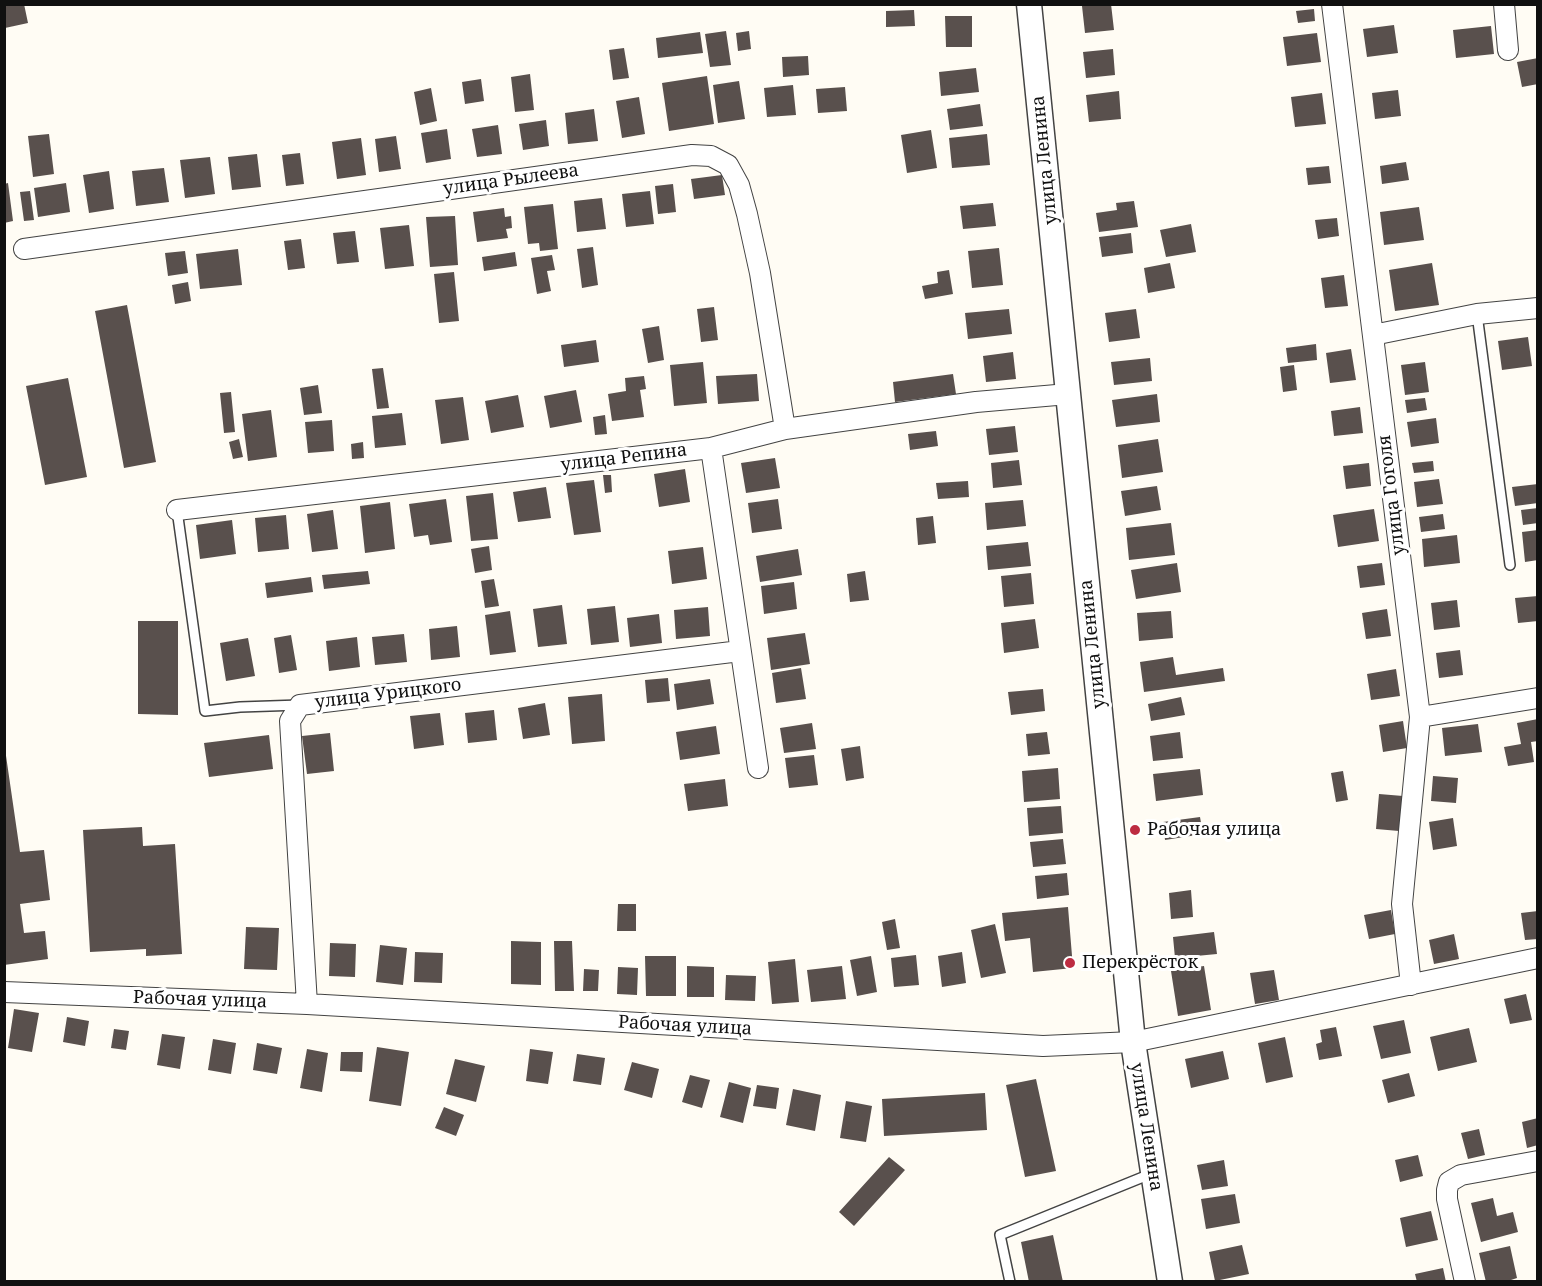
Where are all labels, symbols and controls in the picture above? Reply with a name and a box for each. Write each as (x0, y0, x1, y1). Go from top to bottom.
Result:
street label: улица Ленина (1027, 94, 1063, 226)
street label: улица Рылеева (442, 160, 580, 200)
street label: улица Гоголя (1374, 434, 1410, 556)
street label: улица Репина (560, 440, 688, 476)
street label: улица Ленина (1075, 578, 1111, 710)
street label: улица Урицкого (314, 674, 462, 714)
place label: Рабочая улица (1147, 819, 1281, 841)
marker: Рабочая улица (1128, 823, 1142, 837)
place label: Перекрёсток (1082, 952, 1198, 974)
marker: Перекрёсток (1063, 956, 1077, 970)
street label: Рабочая улица (133, 987, 267, 1013)
street label: Рабочая улица (617, 1012, 753, 1040)
street label: улица Ленина (1125, 1061, 1167, 1193)

